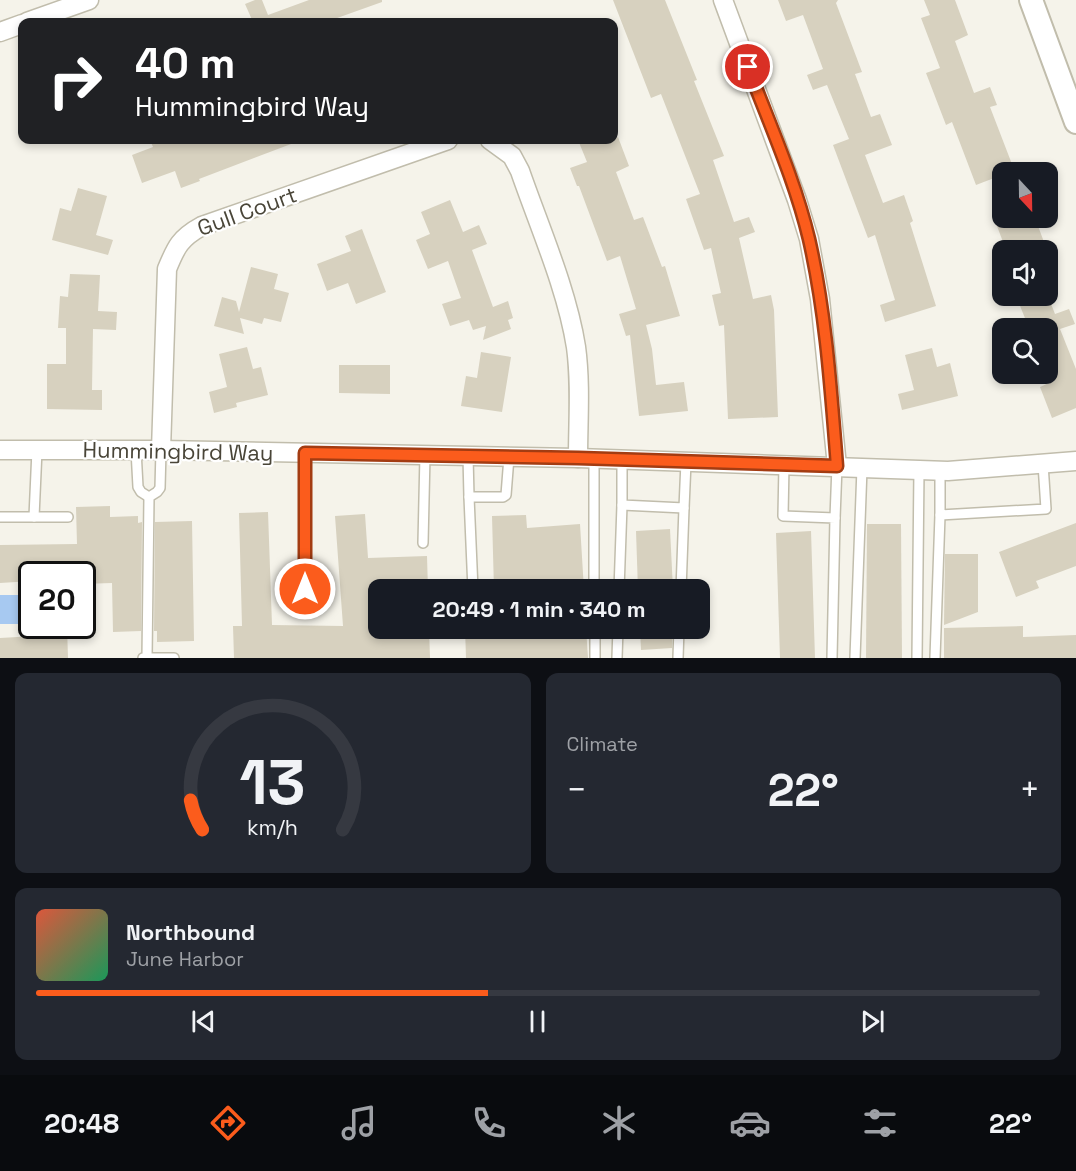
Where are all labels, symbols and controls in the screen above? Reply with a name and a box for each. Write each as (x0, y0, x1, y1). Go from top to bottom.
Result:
text: 40 m (135, 37, 235, 90)
pin (722, 41, 773, 92)
icon: right (36, 42, 114, 120)
icon: arrive (731, 50, 764, 83)
text: Hummingbird Way (135, 89, 369, 124)
north arrow (992, 162, 1058, 228)
map controls (992, 162, 1058, 384)
street label: Gull Court (193, 180, 301, 242)
button: sound (992, 240, 1058, 306)
button: search (992, 318, 1058, 384)
street label: Hummingbird Way (82, 435, 274, 467)
position arrow (273, 557, 337, 621)
speed limit sign: 20 (18, 561, 96, 639)
text: 20:49 · 1 min · 340 m (432, 595, 646, 623)
text: Climate (567, 731, 638, 757)
text: 13 (240, 743, 306, 822)
text: 22° (768, 762, 839, 819)
text: − (567, 769, 587, 811)
text: + (1020, 769, 1040, 811)
text: km/h (247, 814, 298, 841)
text: Northbound (126, 918, 255, 946)
text: June Harbor (126, 946, 244, 972)
icon: previous (187, 1005, 220, 1038)
icon: pause (521, 1005, 554, 1038)
icon: next (856, 1005, 889, 1038)
icon: directions (207, 1102, 249, 1144)
icon: music (338, 1102, 380, 1144)
icon: phone (468, 1102, 510, 1144)
icon: climate (598, 1102, 640, 1144)
icon: car (729, 1102, 771, 1144)
icon: filters (859, 1102, 901, 1144)
text: 20:48 (44, 1106, 119, 1141)
text: 22° (989, 1106, 1032, 1141)

